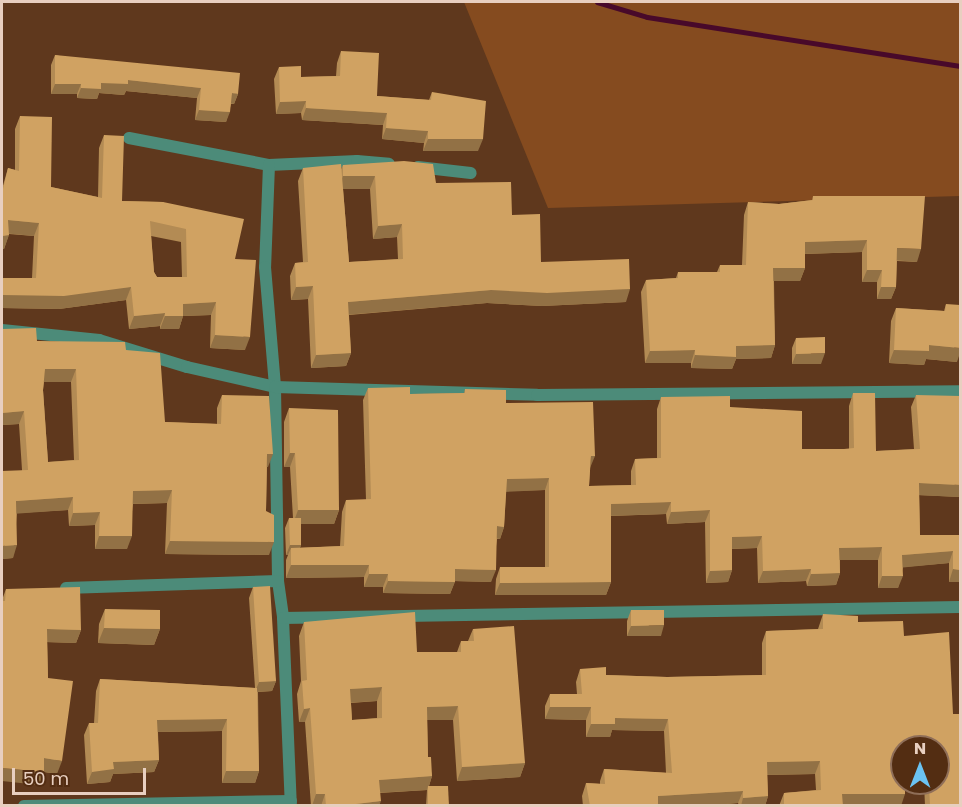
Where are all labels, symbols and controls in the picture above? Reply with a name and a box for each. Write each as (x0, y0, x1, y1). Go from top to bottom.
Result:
north arrow (890, 735, 950, 795)
text: N (914, 737, 926, 760)
scale bar (15, 756, 148, 794)
text: 50 m (23, 766, 69, 791)

